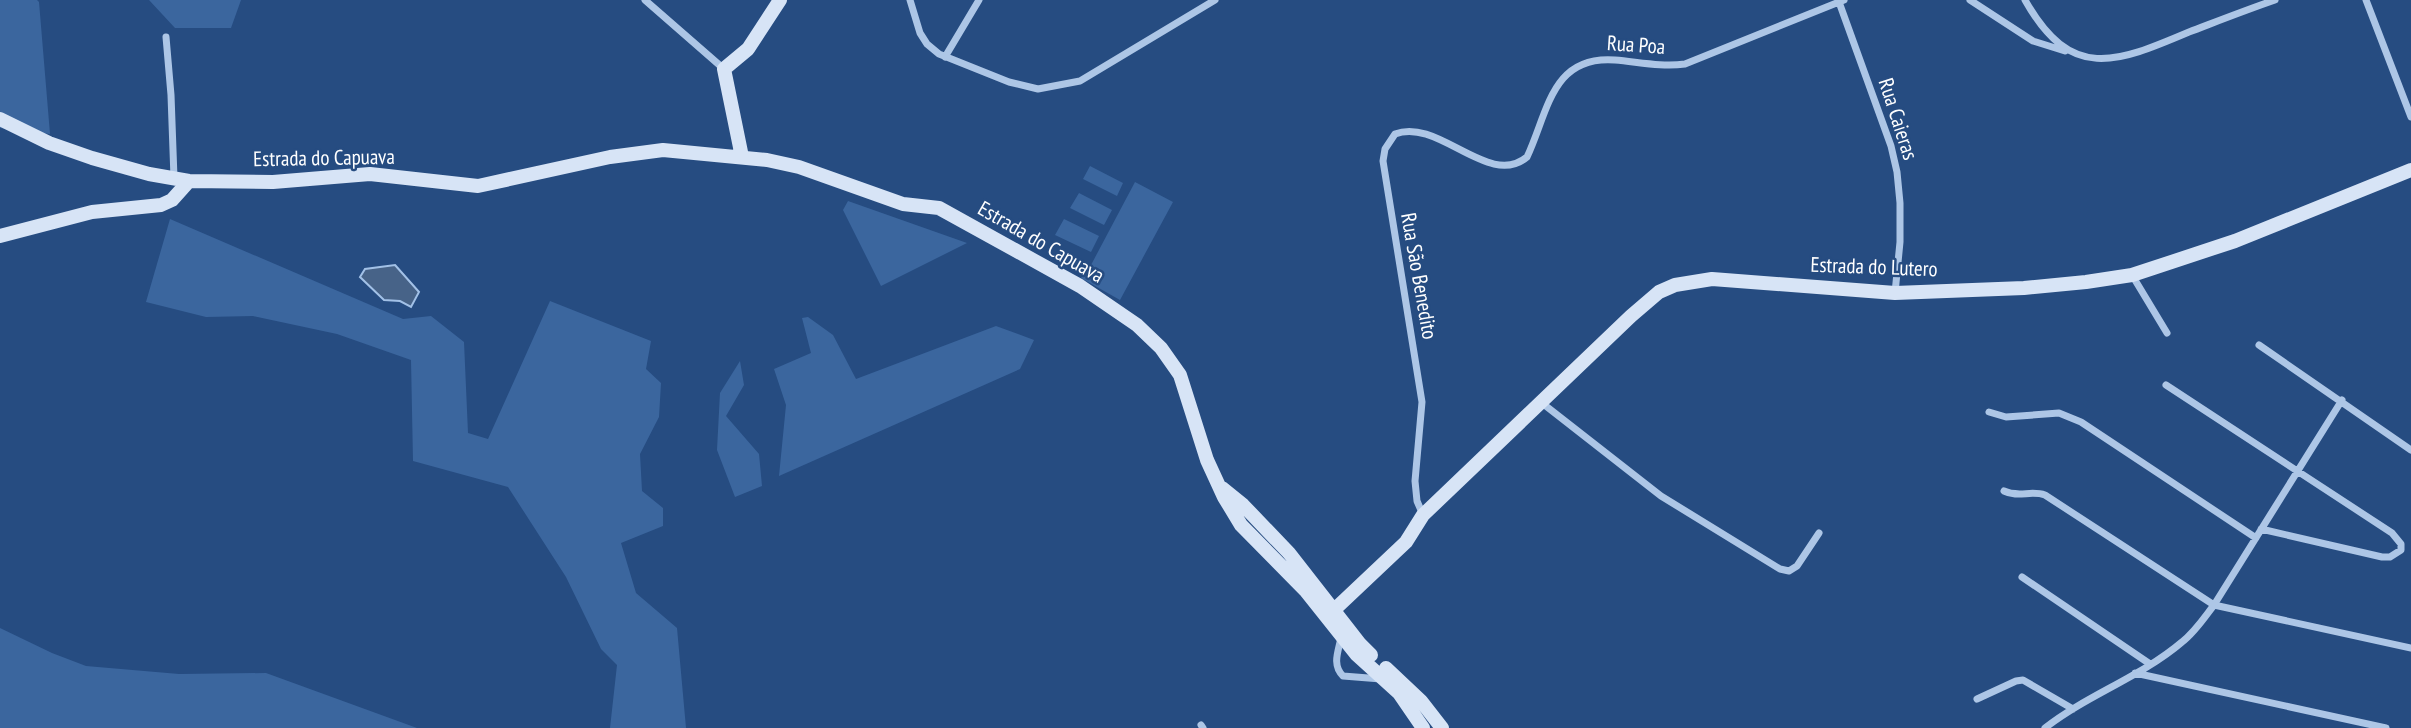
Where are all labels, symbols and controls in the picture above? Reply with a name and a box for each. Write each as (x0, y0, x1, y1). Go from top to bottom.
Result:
street label: Rua Poa (1606, 29, 1666, 60)
street label: Rua Caieras (1873, 75, 1924, 163)
street label: Estrada do Capuava (253, 143, 395, 172)
street label: Estrada do Capuava (973, 194, 1109, 289)
street label: Rua São Benedito (1395, 211, 1444, 341)
street label: Estrada do Lutero (1810, 251, 1938, 282)

